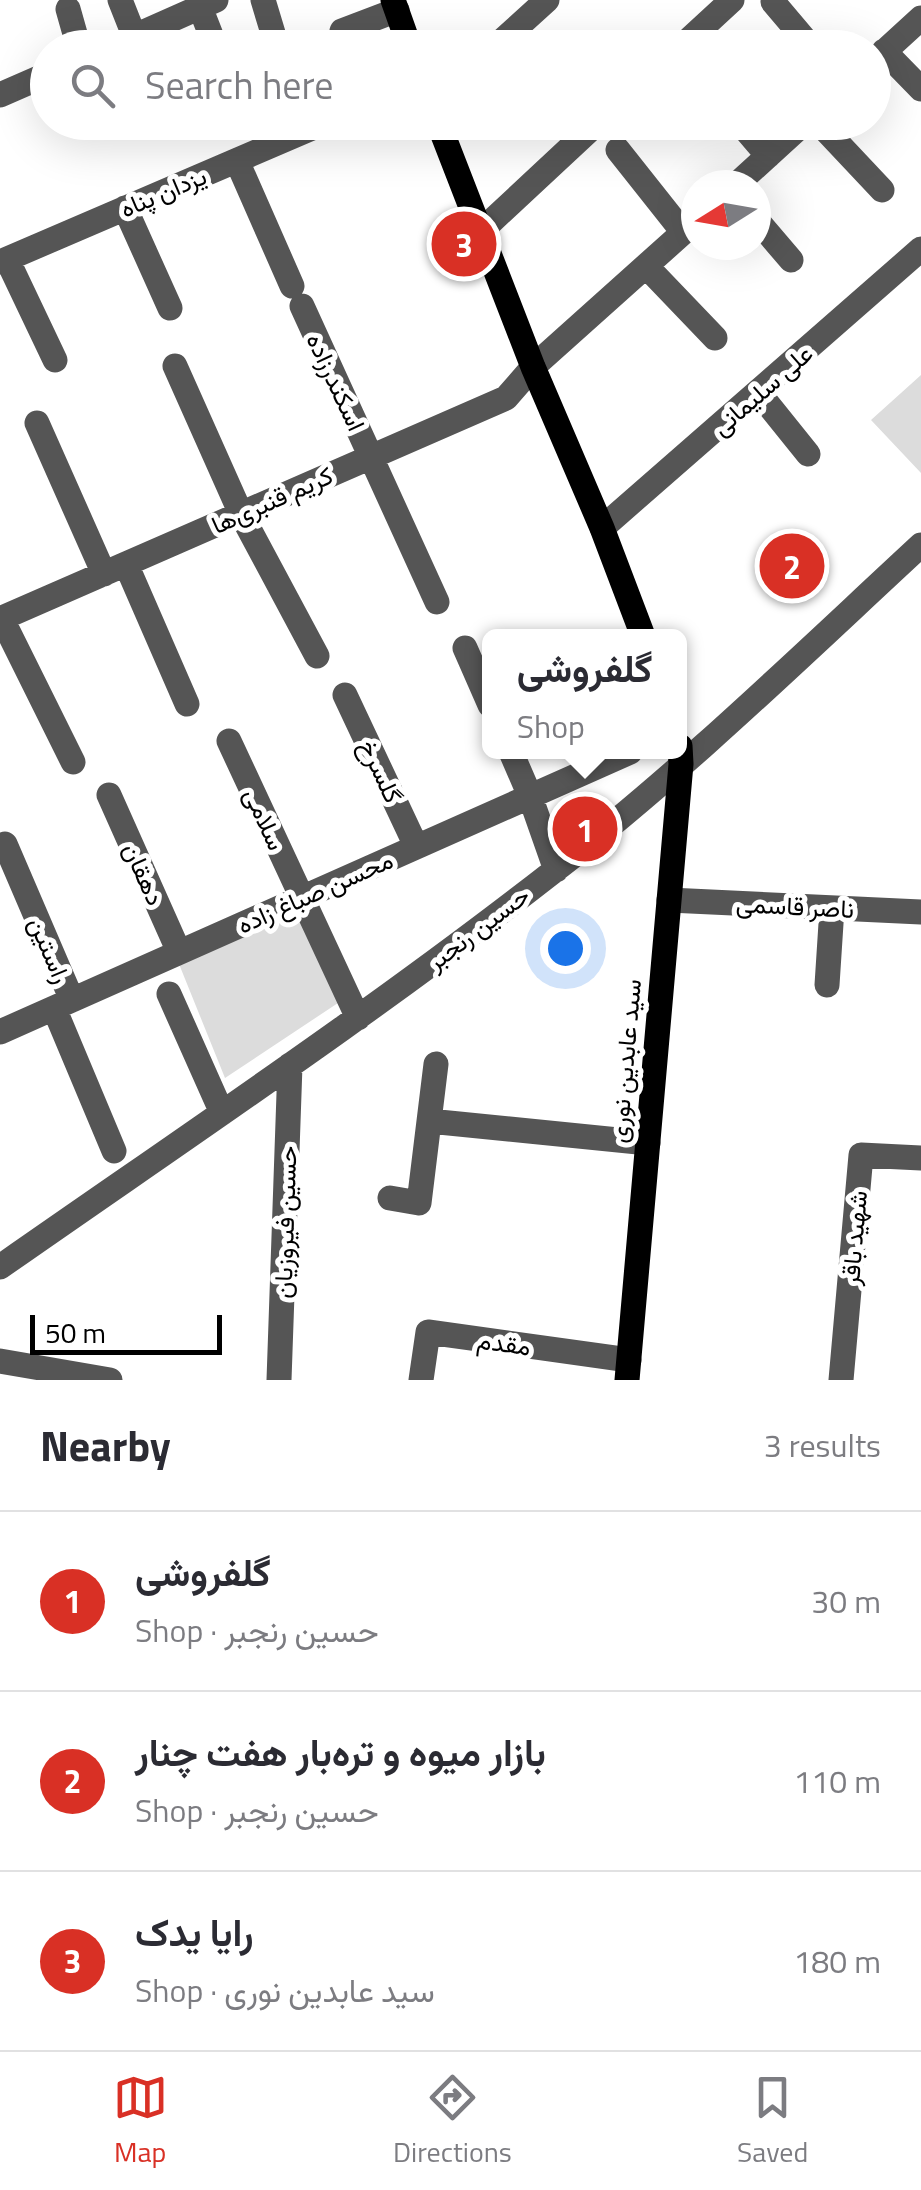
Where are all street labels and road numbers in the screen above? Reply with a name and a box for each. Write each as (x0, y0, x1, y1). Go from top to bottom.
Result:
street label: یزدان پناه (114, 157, 212, 227)
street label: اسکندرزاده (297, 327, 375, 437)
street label: علی سلیمانی (703, 335, 821, 445)
street label: کریم قنبری‌ها (205, 456, 339, 544)
street label: گلسرخ (350, 733, 412, 809)
street label: سلامی (234, 782, 296, 856)
street label: دهقان (113, 836, 175, 912)
street label: محسن صباغ زاده (231, 841, 399, 943)
street label: حسین رنجبر (418, 877, 538, 980)
street label: ناصر قاسمی (735, 884, 855, 928)
street label: راستین (19, 911, 81, 989)
street label: سید عابدین نوری (599, 977, 651, 1145)
street label: حسین فیروزیان (263, 1145, 307, 1299)
street label: شهید باقر (831, 1189, 877, 1288)
street label: مقدم (475, 1320, 533, 1366)

